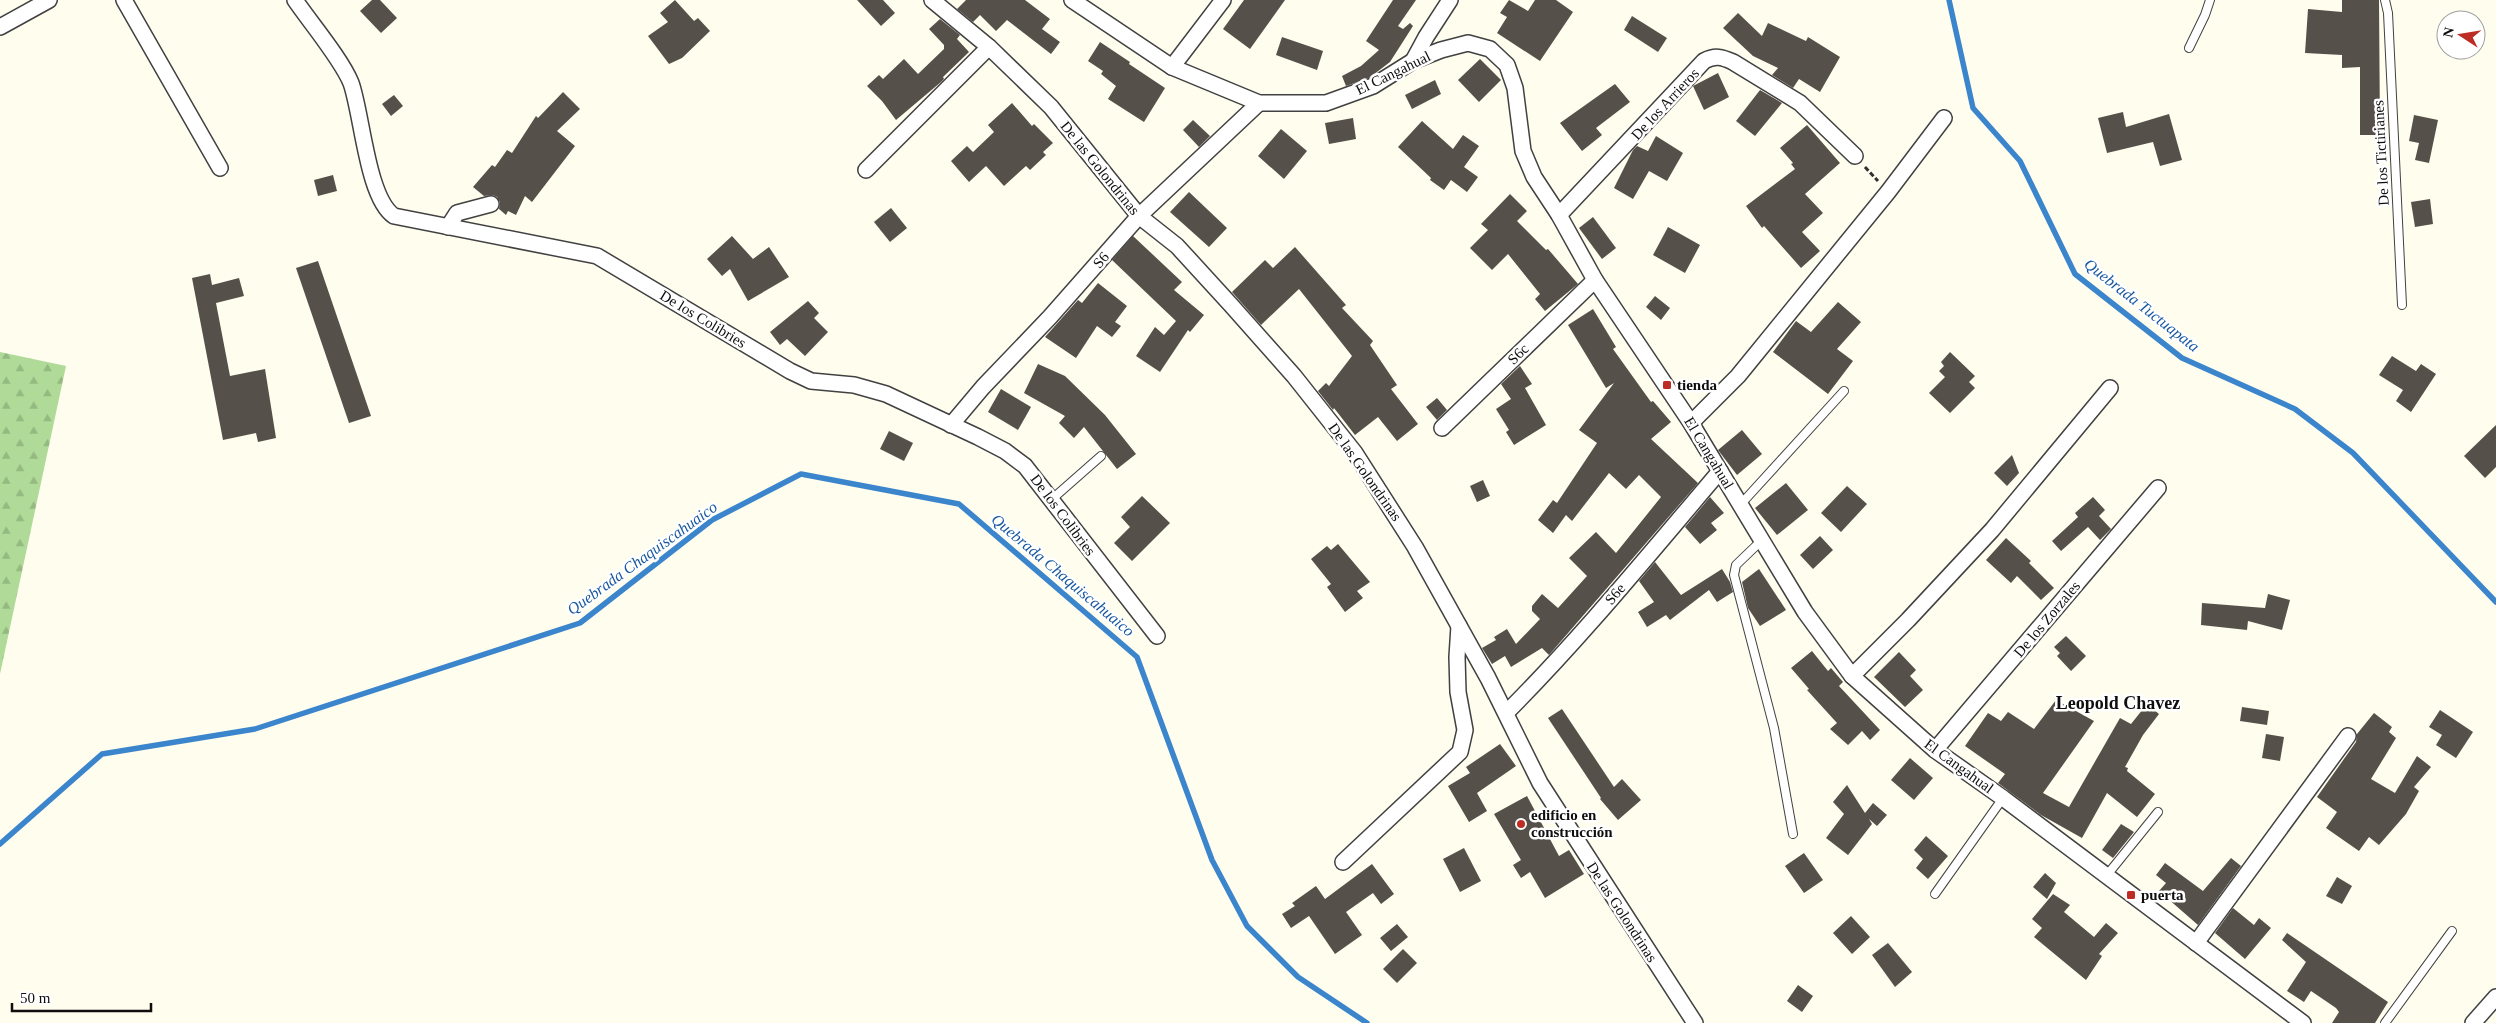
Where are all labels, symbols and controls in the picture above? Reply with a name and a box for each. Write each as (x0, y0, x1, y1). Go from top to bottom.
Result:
north arrow (2436, 10, 2486, 60)
text: N (2440, 26, 2457, 39)
street label: El Cangahual (1353, 48, 1433, 98)
street label: De los Arrieros (1628, 65, 1702, 143)
street label: De los Tictirianes (2370, 100, 2392, 206)
street label: De las Golondrinas (1057, 118, 1143, 218)
street label: S6 (1090, 248, 1113, 271)
water label: Quebrada Tuctuapata (2081, 255, 2203, 356)
street label: De los Colibries (657, 287, 749, 351)
street label: S6c (1504, 340, 1532, 368)
place label: tienda (1677, 377, 1718, 393)
marker: tienda (1661, 379, 1673, 391)
street label: El Cangahual (1681, 414, 1737, 492)
street label: De las Golondrinas (1325, 420, 1405, 524)
street label: De los Colibries (1027, 471, 1099, 559)
water label: Quebrada Chaquiscahuaico (564, 498, 721, 619)
water label: Quebrada Chaquiscahuaico (988, 510, 1138, 640)
street label: De los Zorzales (2011, 578, 2083, 660)
street label: S6e (1602, 580, 1629, 608)
district label: Leopold Chavez (2056, 693, 2180, 713)
street label: El Cangahual (1921, 736, 1997, 796)
place label: edificio en construcción (1531, 807, 1613, 840)
marker: edificio en construcción (1515, 818, 1527, 830)
street label: De las Golondrinas (1584, 859, 1660, 965)
place label: puerta (2141, 887, 2184, 903)
marker: puerta (2125, 889, 2137, 901)
scale bar (12, 980, 151, 1012)
text: 50 m (20, 990, 51, 1006)

